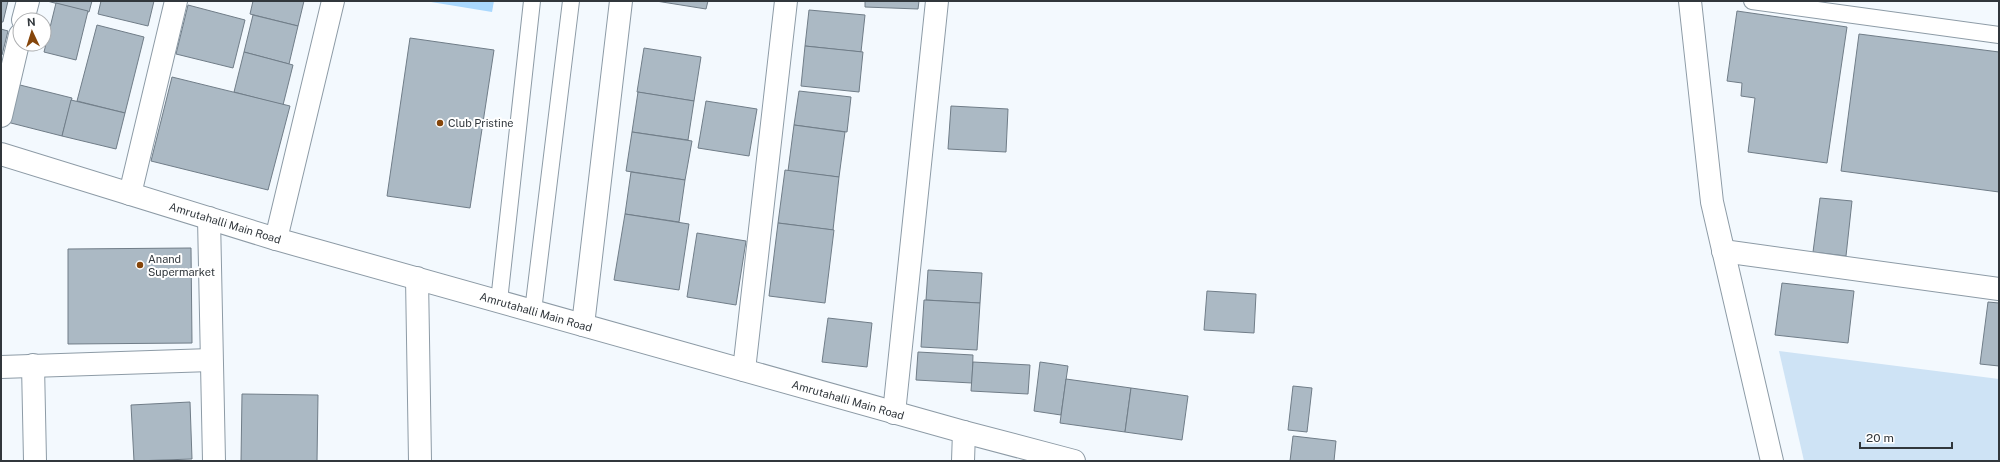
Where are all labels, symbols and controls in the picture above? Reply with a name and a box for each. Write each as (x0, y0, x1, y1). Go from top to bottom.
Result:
north arrow (12, 12, 52, 52)
text: N (27, 16, 36, 28)
place label: Club Pristine (448, 117, 513, 129)
marker: Club Pristine (435, 118, 445, 128)
street label: Amrutahalli Main Road (168, 200, 282, 246)
place label: Anand Supermarket (148, 253, 215, 278)
marker: Anand Supermarket (135, 260, 145, 270)
street label: Amrutahalli Main Road (478, 290, 594, 334)
street label: Amrutahalli Main Road (790, 378, 906, 422)
scale bar (1860, 424, 1952, 450)
text: 20 m (1866, 431, 1894, 445)

